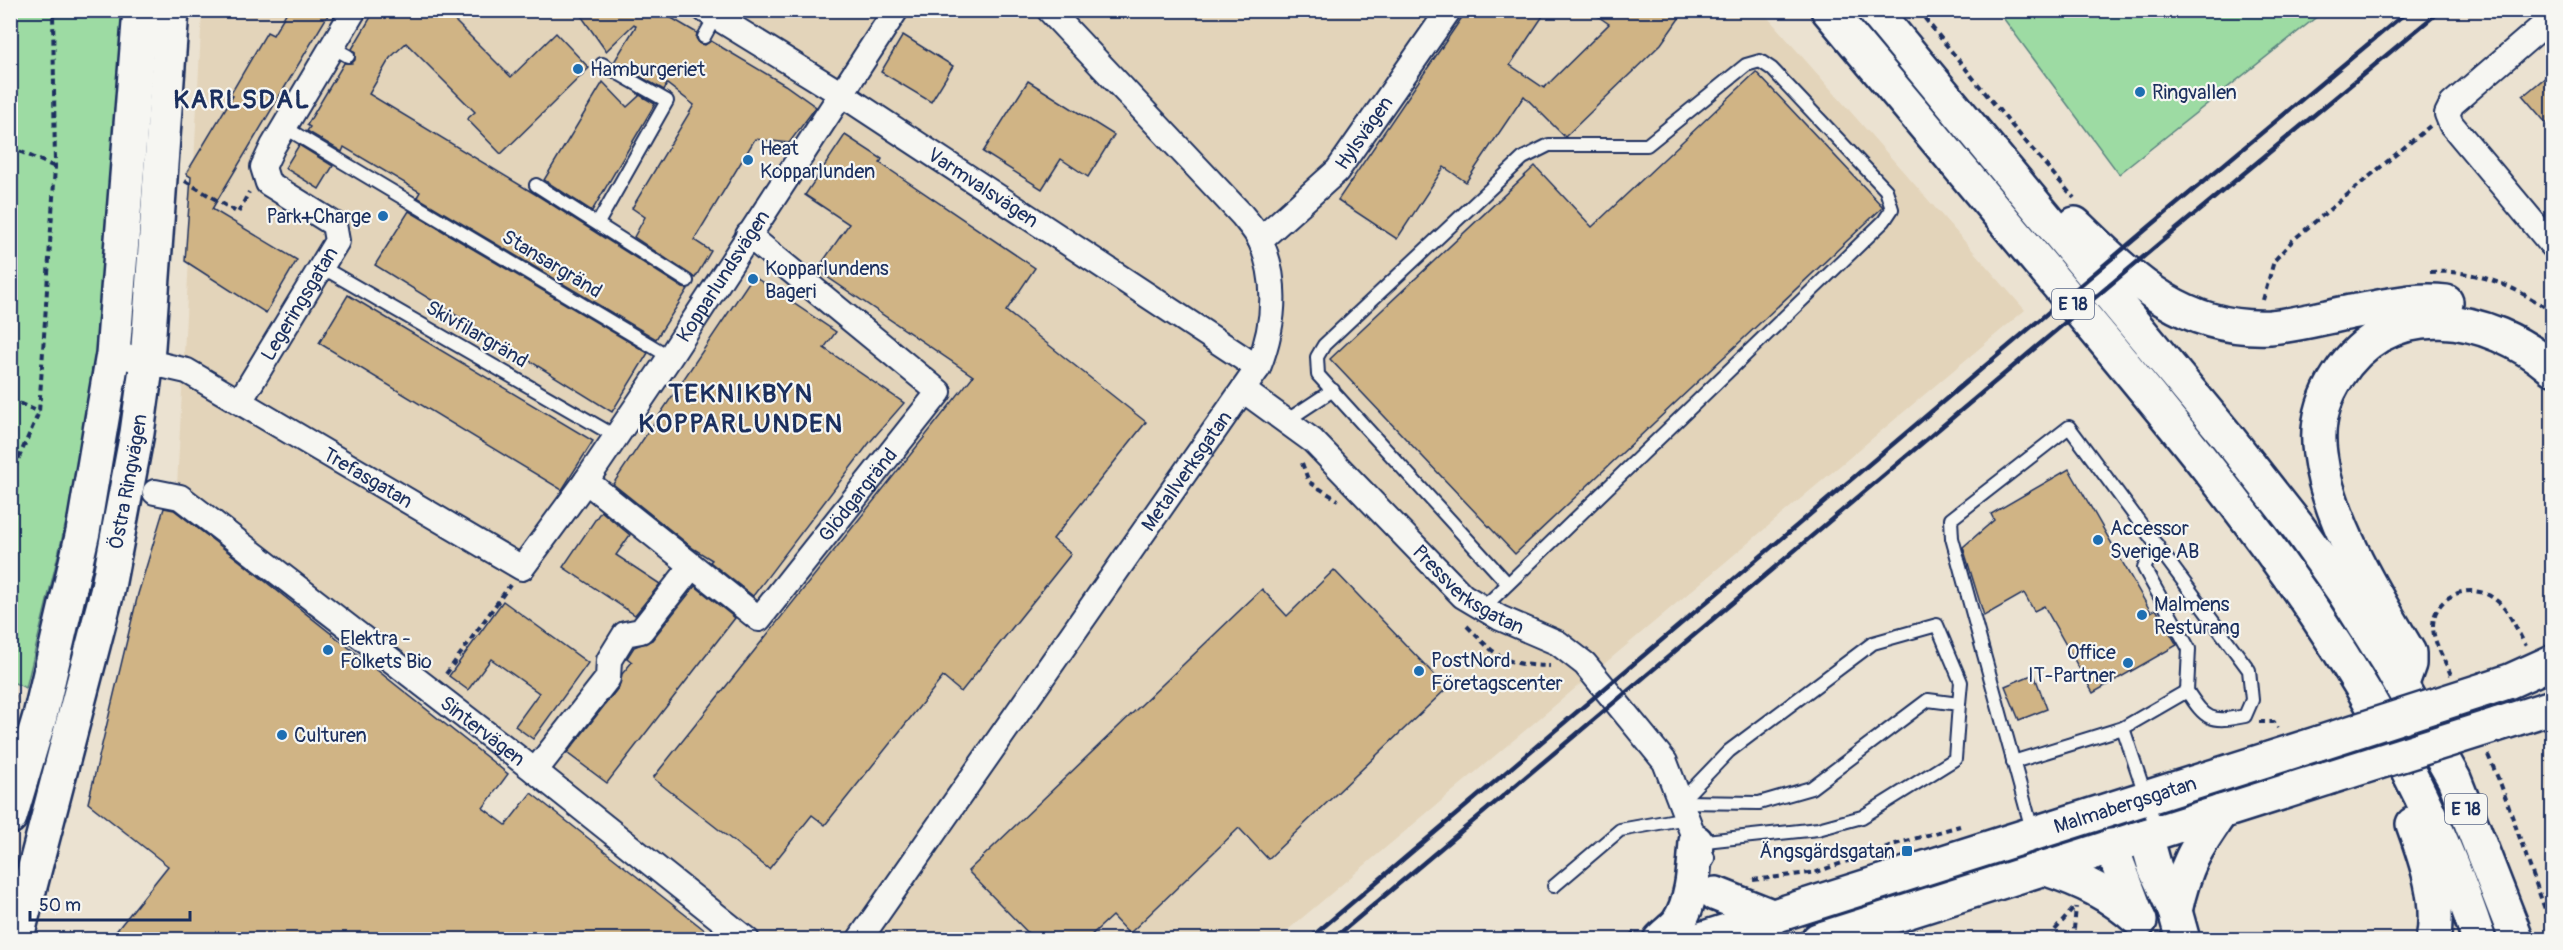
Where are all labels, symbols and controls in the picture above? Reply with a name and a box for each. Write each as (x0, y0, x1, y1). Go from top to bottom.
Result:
place label: Hamburgeriet (590, 57, 706, 82)
marker: Hamburgeriet (571, 62, 585, 76)
place label: Ringvallen (2152, 80, 2237, 105)
district label: KARLSDAL (173, 84, 311, 116)
marker: Ringvallen (2133, 85, 2147, 99)
street label: Hylsvägen (1329, 91, 1398, 174)
place label: Heat Kopparlunden (760, 136, 875, 184)
street label: Varmvalsvägen (923, 142, 1043, 233)
marker: Heat Kopparlunden (741, 153, 755, 167)
place label: Park+Charge (267, 204, 371, 229)
street label: Kopparlundsvägen (671, 205, 775, 347)
marker: Park+Charge (376, 209, 390, 223)
street label: Stansargränd (497, 224, 607, 304)
street label: Legeringsgatan (255, 242, 343, 365)
place label: Kopparlundens Bageri (765, 256, 889, 304)
marker: Kopparlundens Bageri (746, 272, 760, 286)
road number: E 18 (2052, 289, 2094, 319)
street label: Skivfilargränd (421, 295, 533, 373)
district label: TEKNIKBYN KOPPARLUNDEN (638, 378, 844, 440)
street label: Metallverksgatan (1136, 406, 1237, 536)
street label: Östra Ringvägen (103, 412, 152, 551)
street label: Trefasgatan (319, 441, 417, 514)
street label: Glödgargränd (813, 443, 902, 547)
place label: Accessor Sverige AB (2110, 516, 2199, 564)
marker: Accessor Sverige AB (2091, 533, 2105, 547)
street label: Pressverksgatan (1407, 539, 1528, 640)
place label: Malmens Resturang (2154, 592, 2240, 640)
marker: Malmens Resturang (2135, 608, 2149, 622)
place label: Elektra - Folkets Bio (340, 626, 432, 674)
place label: Office IT-Partner (2028, 640, 2116, 688)
marker: Elektra - Folkets Bio (321, 643, 335, 657)
place label: PostNord Företagscenter (1431, 648, 1563, 696)
marker: Office IT-Partner (2121, 656, 2135, 670)
marker: PostNord Företagscenter (1412, 664, 1426, 678)
street label: Sintervägen (435, 690, 530, 771)
place label: Culturen (294, 723, 367, 748)
marker: Culturen (275, 728, 289, 742)
street label: Malmabergsgatan (2051, 770, 2199, 839)
road number: E 18 (2445, 794, 2487, 824)
place label: Ängsgärdsgatan (1759, 839, 1895, 864)
marker: Ängsgärdsgatan (1900, 844, 1914, 858)
scale bar (30, 884, 190, 922)
text: 50 m (39, 894, 81, 917)

